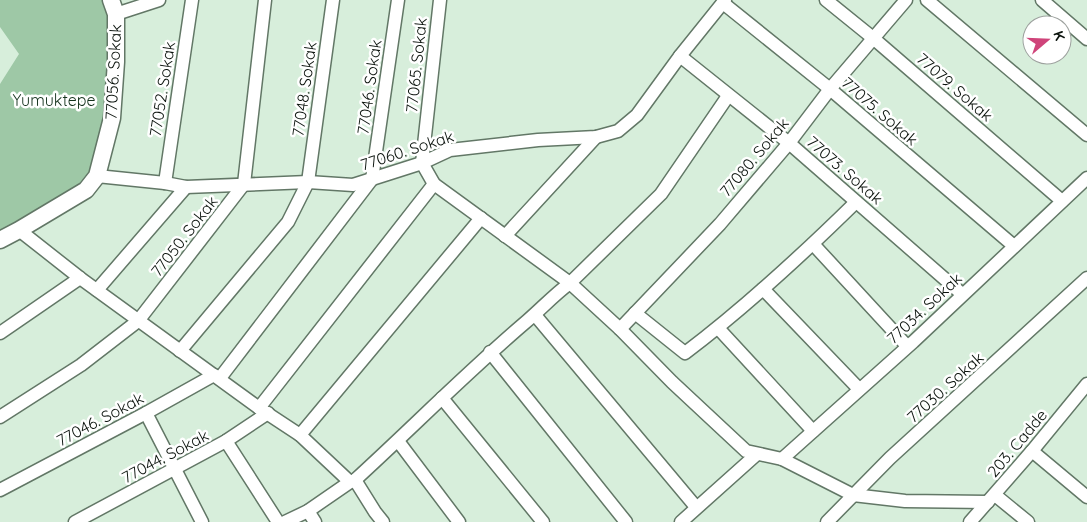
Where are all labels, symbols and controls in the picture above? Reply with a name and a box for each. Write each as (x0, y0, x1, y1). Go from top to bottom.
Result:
north arrow (1022, 15, 1072, 65)
street label: 77065. Sokak (401, 16, 431, 114)
street label: 77056. Sokak (101, 24, 125, 120)
text: K (1049, 29, 1069, 43)
street label: 77046. Sokak (352, 38, 386, 136)
street label: 77052. Sokak (145, 40, 179, 138)
street label: 77048. Sokak (287, 40, 321, 138)
street label: 77079. Sokak (913, 49, 997, 125)
street label: 77075. Sokak (838, 73, 922, 149)
park label: Yumuktepe (12, 90, 96, 110)
street label: 77080. Sokak (715, 114, 793, 200)
street label: 77060. Sokak (358, 126, 456, 174)
street label: 77073. Sokak (803, 132, 887, 208)
street label: 77050. Sokak (146, 192, 222, 280)
street label: 77034. Sokak (882, 268, 966, 348)
street label: 77030. Sokak (902, 347, 988, 427)
street label: 77046. Sokak (53, 388, 147, 450)
street label: 203. Cadde (983, 405, 1051, 481)
street label: 77044. Sokak (118, 425, 212, 487)

